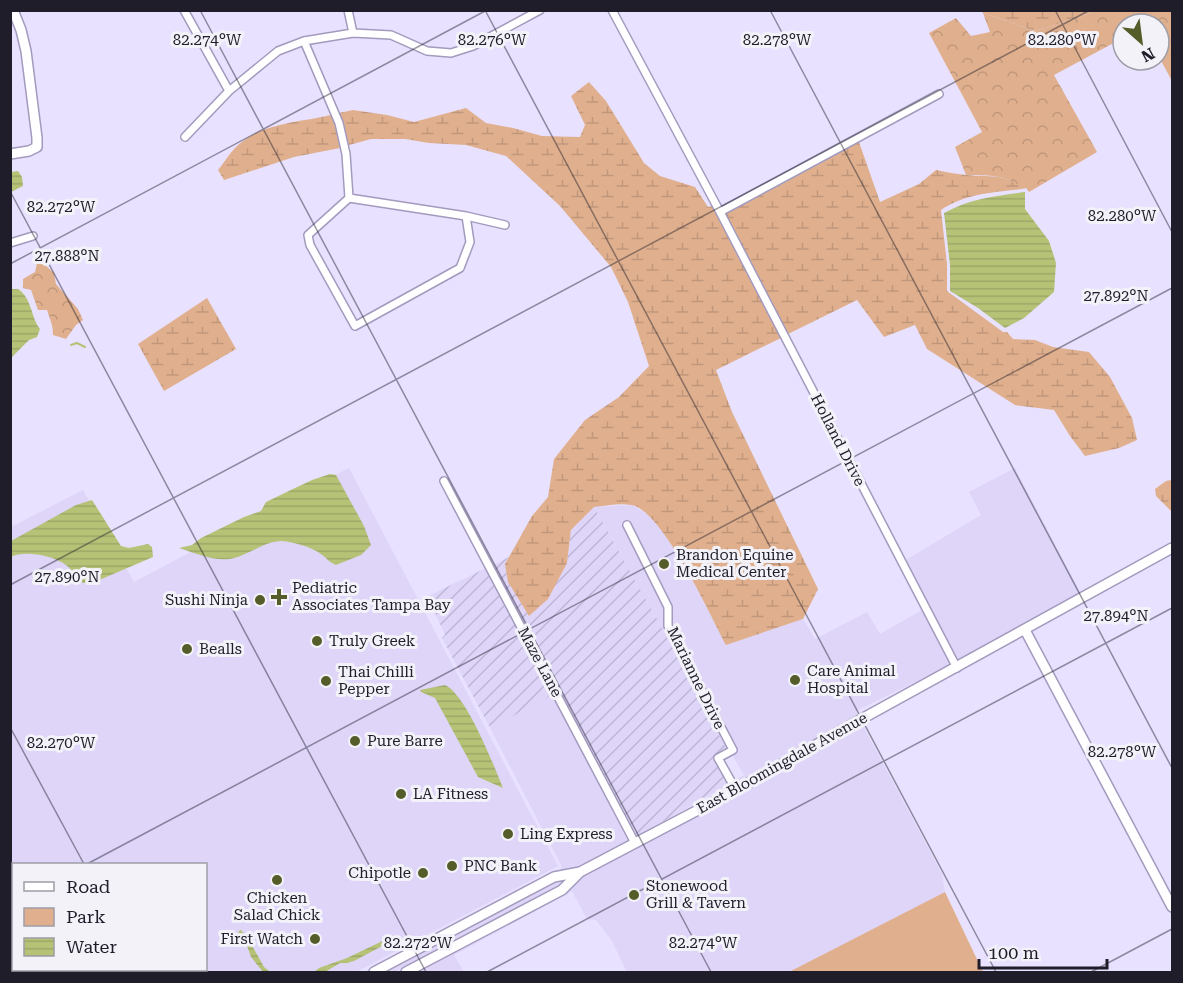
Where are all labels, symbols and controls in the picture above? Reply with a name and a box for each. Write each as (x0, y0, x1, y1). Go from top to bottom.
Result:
north arrow (1111, 12, 1171, 72)
text: 82.274°W (173, 31, 242, 49)
text: 82.276°W (458, 31, 527, 49)
text: 82.278°W (743, 31, 812, 49)
text: 82.280°W (1028, 31, 1097, 49)
text: N (1138, 44, 1158, 66)
text: 82.272°W (27, 198, 96, 216)
text: 82.280°W (1088, 207, 1157, 225)
text: 27.888°N (34, 247, 100, 265)
text: 27.892°N (1083, 287, 1149, 305)
street label: Holland Drive (807, 391, 869, 489)
place label: Brandon Equine Medical Center (676, 546, 793, 581)
marker: Brandon Equine Medical Center (657, 557, 671, 571)
text: 27.890°N (34, 568, 100, 586)
place label: Pediatric Associates Tampa Bay (292, 579, 451, 614)
marker: Pediatric Associates Tampa Bay (270, 588, 288, 606)
place label: Sushi Ninja (165, 591, 248, 609)
marker: Sushi Ninja (253, 593, 267, 607)
text: 27.894°N (1083, 607, 1149, 625)
street label: Maze Lane (514, 624, 566, 700)
street label: Marianne Drive (663, 624, 729, 732)
place label: Truly Greek (329, 632, 416, 650)
marker: Truly Greek (310, 634, 324, 648)
place label: Bealls (199, 640, 242, 658)
marker: Bealls (180, 642, 194, 656)
place label: Care Animal Hospital (807, 662, 896, 697)
place label: Thai Chilli Pepper (338, 663, 414, 698)
marker: Care Animal Hospital (788, 673, 802, 687)
marker: Thai Chilli Pepper (319, 674, 333, 688)
street label: East Bloomingdale Avenue (694, 709, 870, 817)
place label: Pure Barre (367, 732, 443, 750)
text: 82.270°W (27, 734, 96, 752)
marker: Pure Barre (348, 734, 362, 748)
text: 82.278°W (1088, 743, 1157, 761)
place label: LA Fitness (413, 785, 488, 803)
marker: LA Fitness (394, 787, 408, 801)
place label: Ling Express (520, 825, 613, 843)
marker: Ling Express (501, 827, 515, 841)
place label: PNC Bank (464, 857, 538, 875)
marker: PNC Bank (445, 859, 459, 873)
legend (12, 863, 207, 971)
place label: Chipotle (348, 864, 411, 882)
marker: Chipotle (416, 866, 430, 880)
marker: Chicken Salad Chick (270, 873, 284, 887)
text: Road (66, 876, 111, 897)
place label: Stonewood Grill & Tavern (646, 877, 746, 912)
marker: Stonewood Grill & Tavern (627, 888, 641, 902)
place label: Chicken Salad Chick (234, 889, 321, 924)
text: Park (66, 906, 106, 927)
place label: First Watch (220, 930, 303, 948)
marker: First Watch (308, 932, 322, 946)
scale bar (979, 932, 1106, 970)
text: 82.272°W (384, 934, 453, 952)
text: 82.274°W (669, 934, 738, 952)
text: Water (66, 936, 117, 957)
text: 100 m (988, 942, 1039, 963)

